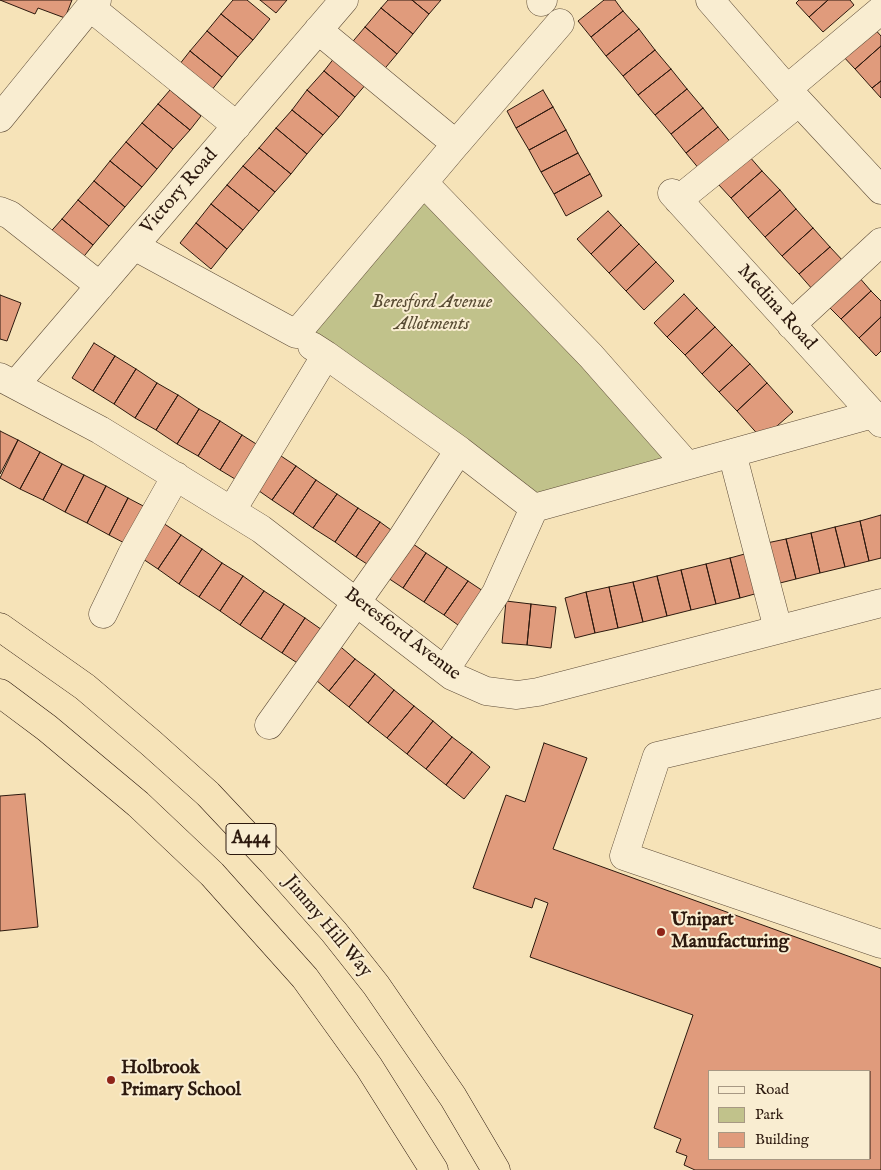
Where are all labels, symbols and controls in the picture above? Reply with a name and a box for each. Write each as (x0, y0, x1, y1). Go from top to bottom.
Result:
street label: Victory Road (137, 145, 223, 239)
street label: Medina Road (732, 261, 820, 355)
park label: Beresford Avenue Allotments (372, 292, 492, 336)
street label: Beresford Avenue (339, 584, 465, 686)
road number: A444 (226, 824, 276, 854)
street label: Jimmy Hill Way (278, 872, 376, 982)
place label: Unipart Manufacturing (671, 910, 789, 954)
marker: Unipart Manufacturing (655, 926, 667, 938)
place label: Holbrook Primary School (121, 1058, 241, 1102)
legend (708, 1070, 871, 1160)
marker: Holbrook Primary School (105, 1074, 117, 1086)
text: Road (755, 1080, 789, 1099)
text: Park (755, 1105, 784, 1124)
text: Building (755, 1130, 809, 1149)

